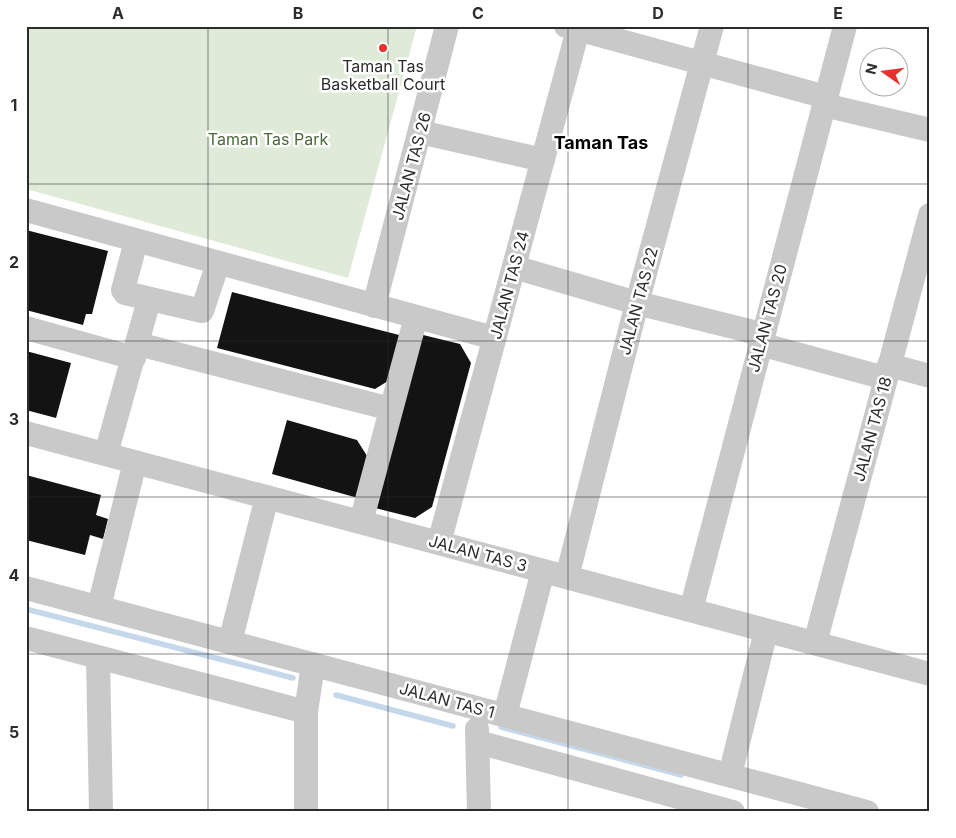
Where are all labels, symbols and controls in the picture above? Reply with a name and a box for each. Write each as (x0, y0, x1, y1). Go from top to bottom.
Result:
text: A (112, 3, 124, 23)
text: B (293, 3, 303, 23)
text: C (472, 3, 484, 23)
text: D (652, 3, 664, 23)
text: E (833, 3, 843, 23)
marker: Taman Tas Basketball Court (377, 42, 389, 54)
north arrow (858, 48, 908, 98)
place label: Taman Tas Basketball Court (321, 56, 445, 94)
text: N (861, 62, 880, 76)
text: 1 (11, 95, 17, 115)
street label: JALAN TAS 26 (387, 110, 435, 222)
park label: Taman Tas Park (208, 129, 328, 149)
district label: Taman Tas (554, 132, 648, 153)
street label: JALAN TAS 24 (485, 229, 533, 341)
street label: JALAN TAS 22 (614, 245, 662, 357)
text: 2 (9, 252, 19, 272)
street label: JALAN TAS 20 (743, 262, 791, 374)
street label: JALAN TAS 18 (848, 374, 896, 484)
text: 3 (9, 409, 19, 429)
street label: JALAN TAS 3 (427, 530, 529, 576)
text: 4 (9, 565, 20, 585)
street label: JALAN TAS 1 (397, 678, 497, 722)
text: 5 (9, 722, 19, 742)

